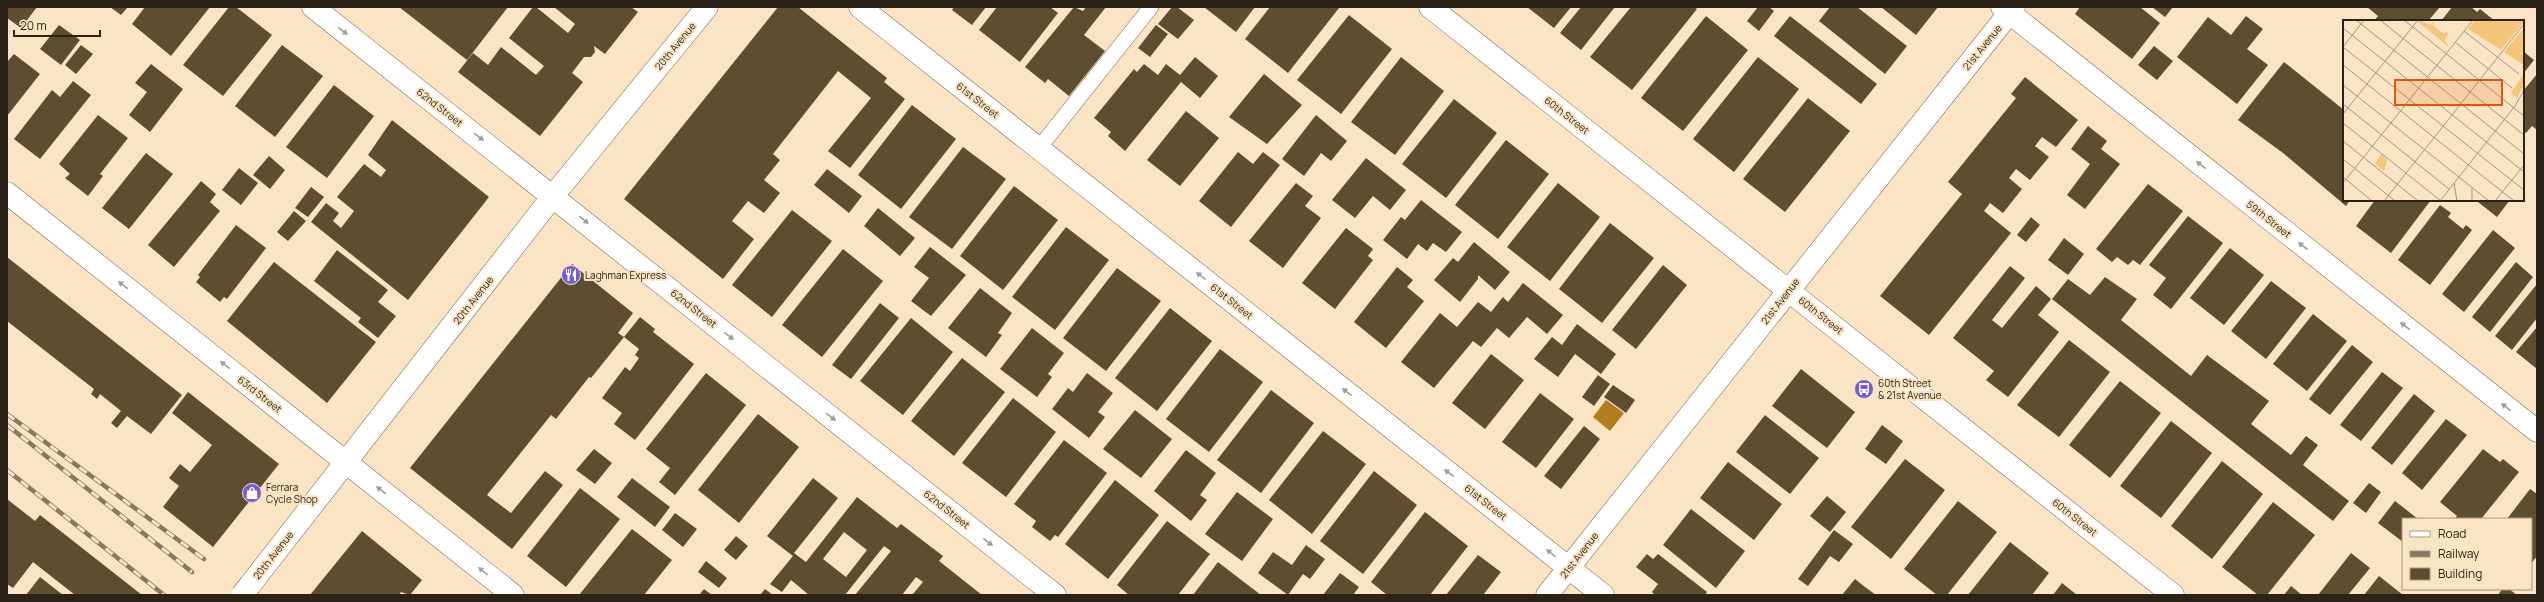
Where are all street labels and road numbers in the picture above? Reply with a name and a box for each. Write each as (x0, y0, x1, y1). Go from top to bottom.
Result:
street label: 20th Avenue (651, 19, 699, 73)
street label: 21st Avenue (1959, 21, 2005, 73)
street label: 61st Street (954, 79, 1002, 121)
street label: 62nd Street (414, 85, 466, 129)
street label: 60th Street (1542, 93, 1592, 137)
street label: 59th Street (2244, 197, 2294, 241)
street label: 20th Avenue (450, 273, 496, 327)
street label: 21st Avenue (1758, 275, 1803, 327)
street label: 61st Street (1208, 280, 1256, 322)
street label: 62nd Street (668, 286, 720, 330)
street label: 60th Street (1796, 293, 1846, 337)
street label: 63rd Street (235, 372, 285, 416)
street label: 61st Street (1462, 481, 1510, 523)
street label: 62nd Street (921, 487, 973, 531)
street label: 60th Street (2050, 495, 2100, 539)
street label: 20th Avenue (250, 528, 296, 582)
street label: 21st Avenue (1557, 529, 1602, 581)

